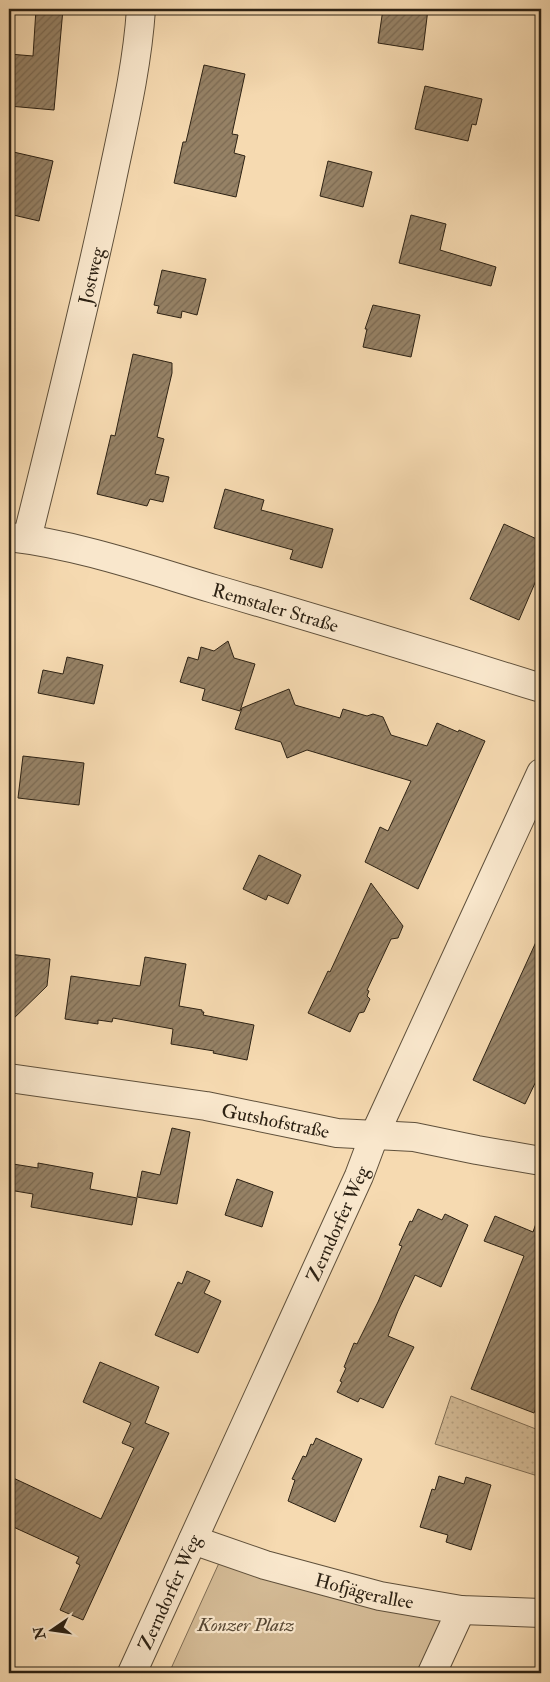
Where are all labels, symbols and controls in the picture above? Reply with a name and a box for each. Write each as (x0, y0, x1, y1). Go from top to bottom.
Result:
street label: Jostweg (73, 244, 110, 308)
street label: Remstaler Straße (209, 578, 341, 638)
street label: Gutshofstraße (219, 1099, 331, 1144)
street label: Zerndorfer Weg (301, 1162, 375, 1286)
street label: Zerndorfer Weg (133, 1530, 207, 1654)
street label: Hofjägerallee (312, 1568, 415, 1615)
north arrow (28, 1604, 78, 1654)
park label: Konzer Platz (196, 1613, 295, 1637)
text: N (30, 1624, 50, 1642)

